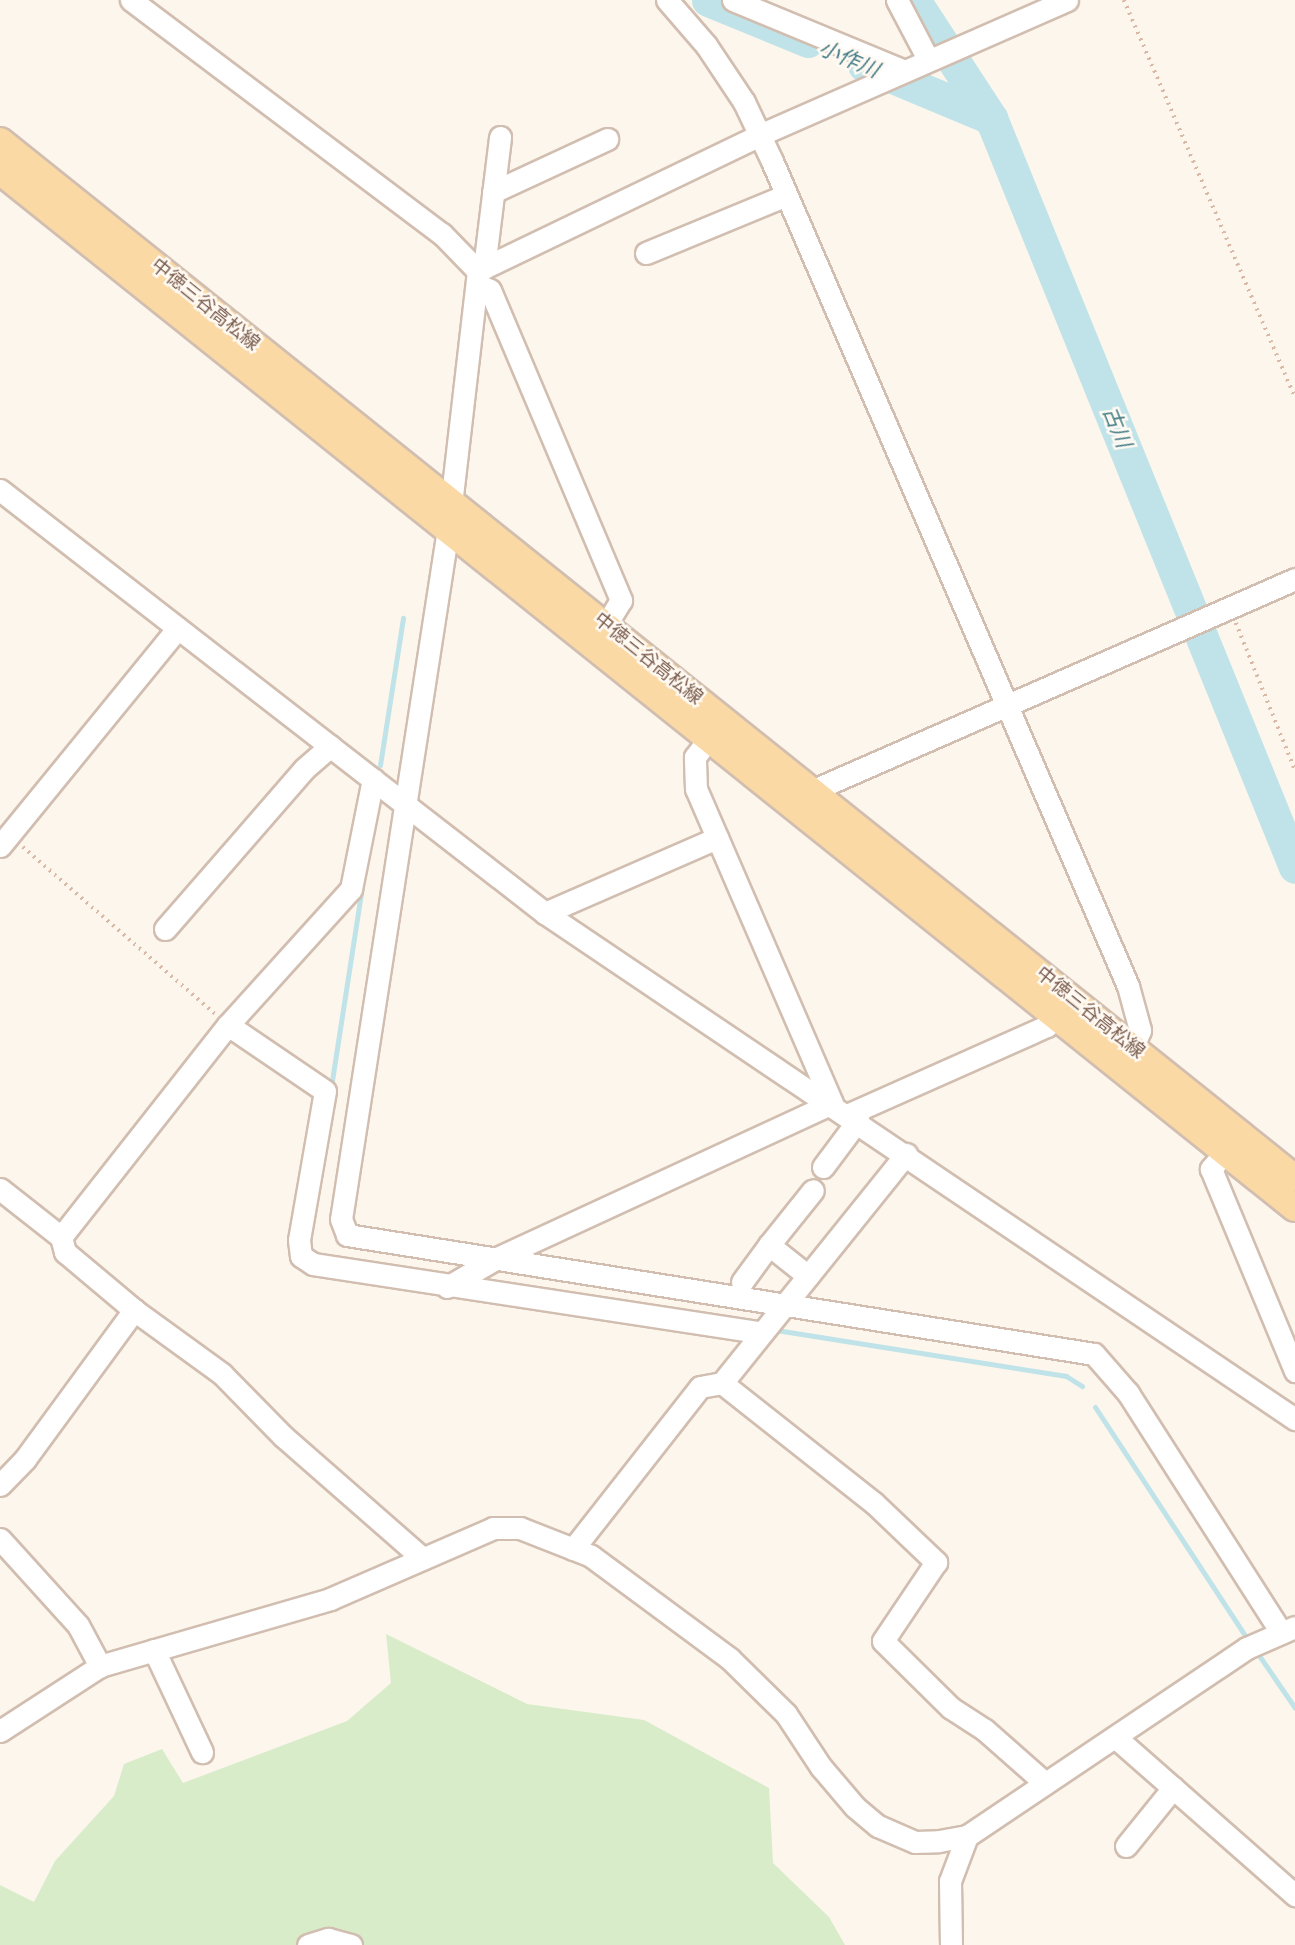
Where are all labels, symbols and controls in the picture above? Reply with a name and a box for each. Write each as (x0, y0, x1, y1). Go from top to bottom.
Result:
water label: 小作川 (815, 35, 883, 83)
street label: 中徳三谷高松線 (146, 254, 264, 356)
water label: 古川 (1097, 403, 1137, 451)
street label: 中徳三谷高松線 (589, 608, 707, 710)
street label: 中徳三谷高松線 (1031, 962, 1149, 1064)

